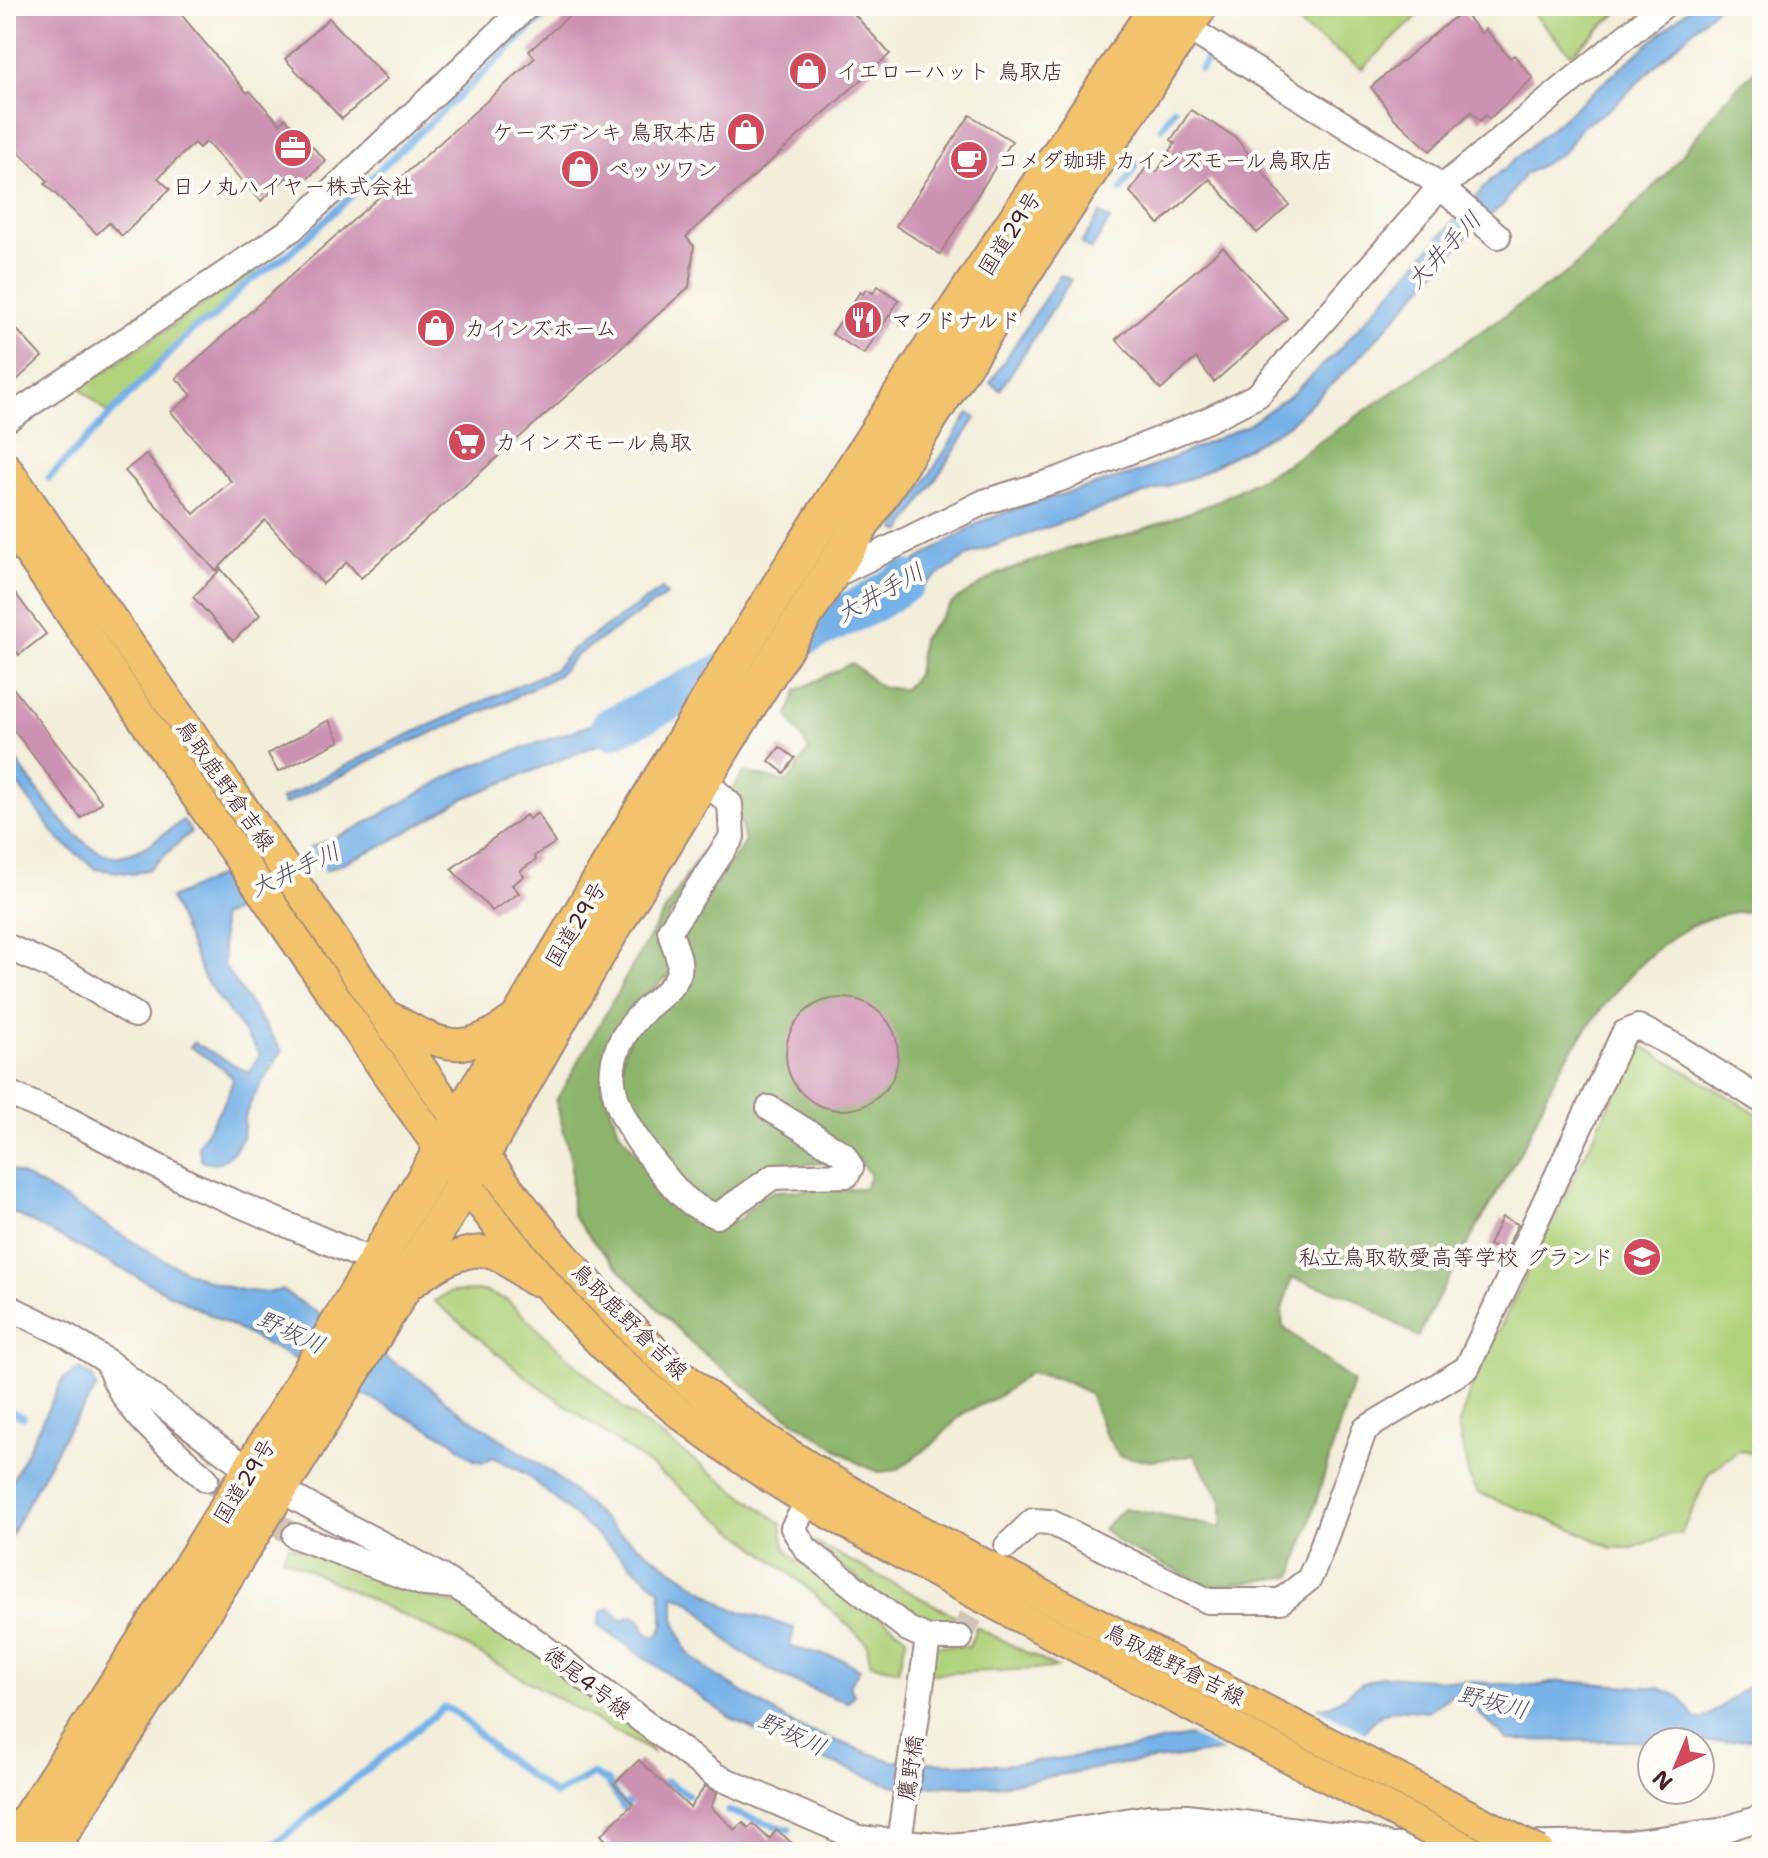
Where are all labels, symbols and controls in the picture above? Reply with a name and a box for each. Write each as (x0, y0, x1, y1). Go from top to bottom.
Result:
shop icon: イエローハット 鳥取店 (787, 50, 829, 92)
place label: イエローハット 鳥取店 (836, 57, 1064, 86)
shop icon: ケーズデンキ 鳥取本店 (725, 111, 767, 153)
place label: ケーズデンキ 鳥取本店 (492, 118, 718, 147)
office icon: 日ノ丸ハイヤー株式会社 (272, 127, 314, 169)
cafe icon: コメダ珈琲 カインズモール鳥取店 (948, 139, 990, 181)
place label: コメダ珈琲 カインズモール鳥取店 (997, 146, 1333, 175)
shop icon: ペッツワン (559, 148, 601, 190)
place label: ペッツワン (608, 155, 718, 184)
place label: 日ノ丸ハイヤー株式会社 (172, 172, 414, 201)
street label: 国道29号 (971, 185, 1048, 281)
water label: 大井手川 (1400, 204, 1488, 296)
restaurant icon: マクドナルド (842, 299, 884, 341)
place label: マクドナルド (891, 306, 1021, 335)
shop icon: カインズホーム (415, 307, 457, 349)
place label: カインズホーム (464, 314, 617, 343)
supermarket icon: カインズモール鳥取 (446, 421, 488, 463)
place label: カインズモール鳥取 (495, 428, 692, 457)
water label: 大井手川 (830, 556, 930, 630)
street label: 鳥取鹿野倉吉線 (170, 714, 282, 857)
water label: 大井手川 (245, 835, 345, 905)
street label: 国道29号 (538, 876, 612, 973)
school or university icon: 私立鳥取敬愛高等学校 グランド (1621, 1236, 1663, 1278)
place label: 私立鳥取敬愛高等学校 グランド (1298, 1243, 1614, 1272)
street label: 鳥取鹿野倉吉線 (565, 1257, 694, 1386)
water label: 野坂川 (252, 1302, 330, 1362)
street label: 国道29号 (207, 1433, 282, 1530)
street label: 鳥取鹿野倉吉線 (1100, 1617, 1250, 1712)
street label: 徳尾4号線 (538, 1639, 637, 1726)
water label: 野坂川 (1454, 1678, 1532, 1726)
water label: 野坂川 (753, 1704, 831, 1764)
north arrow (1636, 1726, 1716, 1806)
street label: 鷹野橋 (892, 1733, 929, 1803)
text: N (1646, 1764, 1679, 1797)

